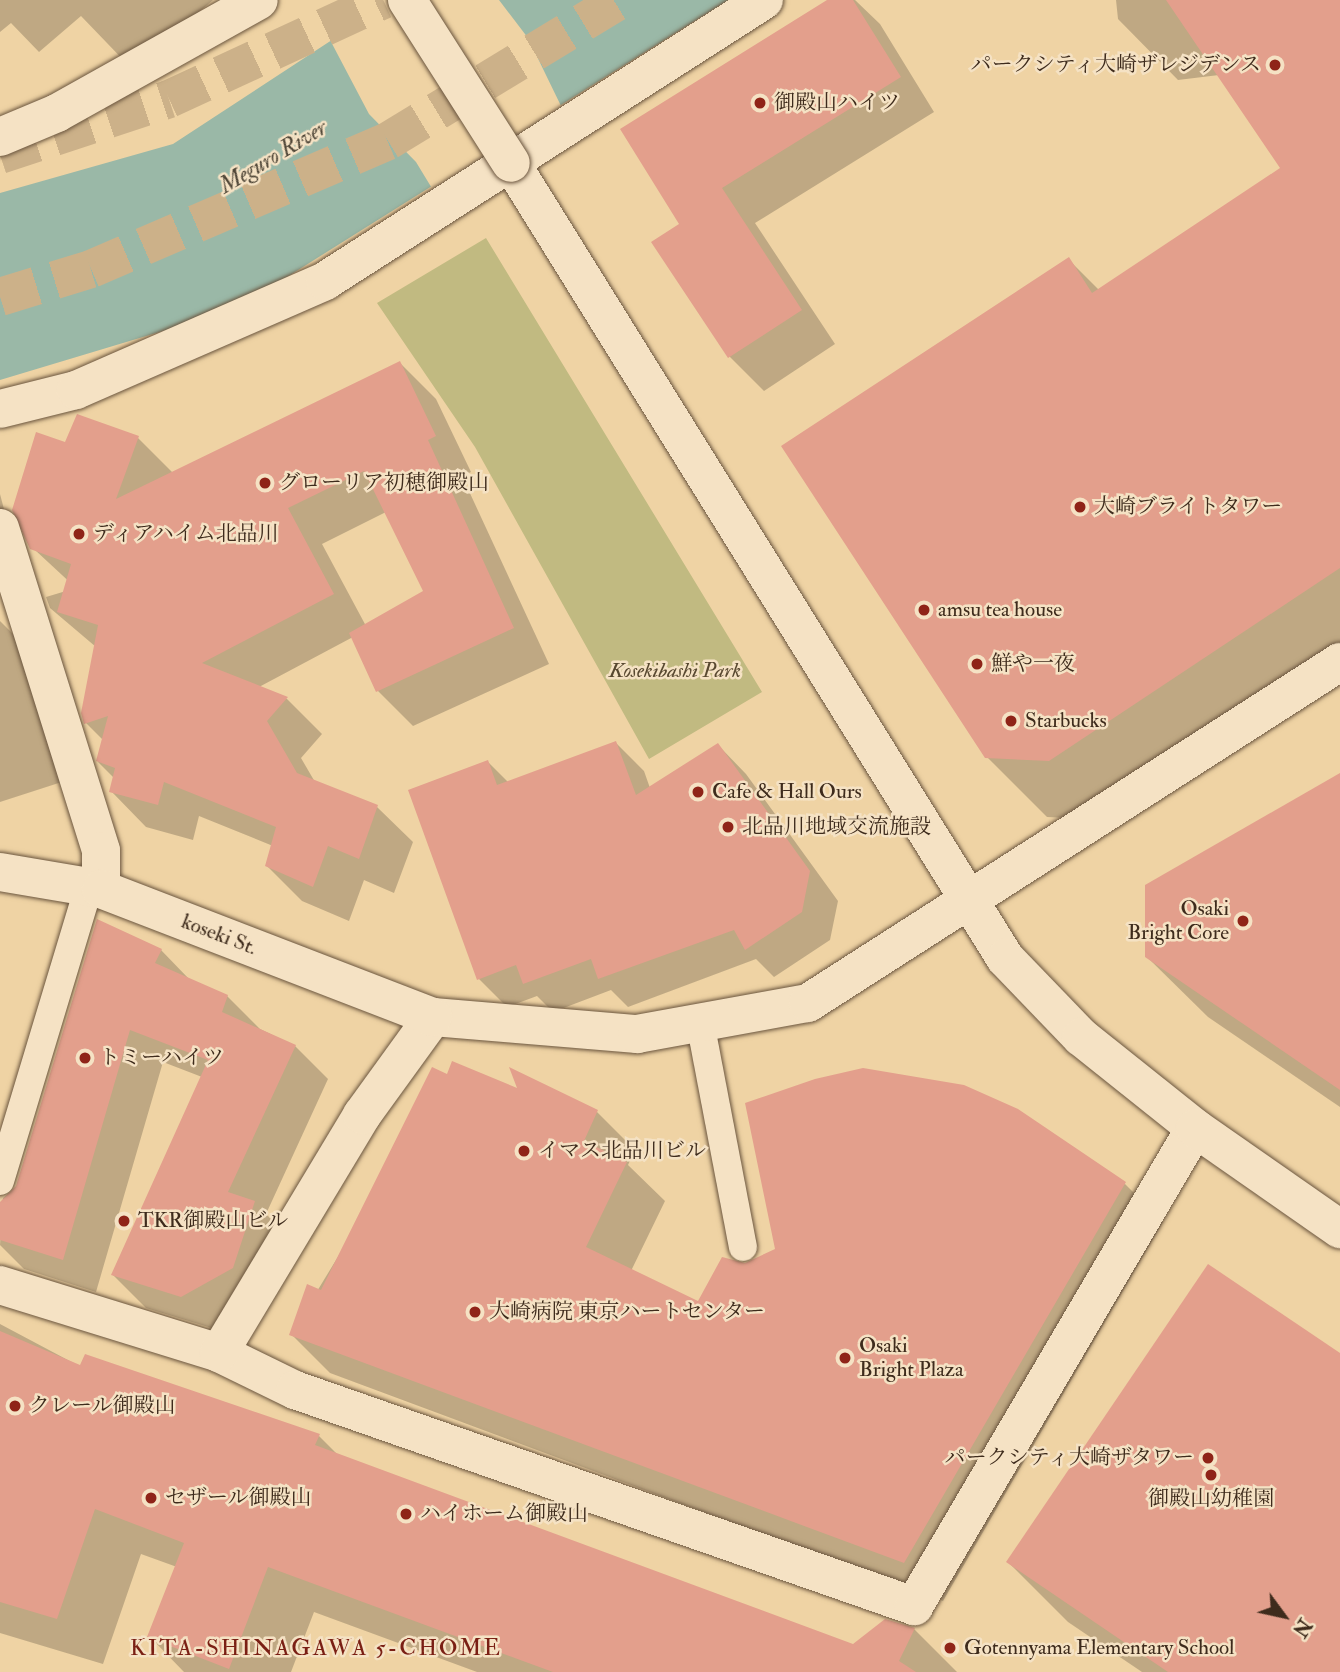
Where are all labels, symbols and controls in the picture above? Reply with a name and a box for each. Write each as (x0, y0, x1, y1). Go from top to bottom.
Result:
place label: パークシティ大崎ザレジデンス (967, 52, 1261, 78)
marker: パークシティ大崎ザレジデンス (1267, 57, 1283, 73)
place label: 御殿山ハイツ (774, 90, 900, 116)
marker: 御殿山ハイツ (752, 95, 768, 111)
water label: Meguro River (214, 114, 332, 200)
place label: グローリア初穂御殿山 (279, 470, 489, 496)
marker: グローリア初穂御殿山 (257, 475, 273, 491)
place label: 大崎ブライトタワー (1094, 494, 1283, 520)
marker: 大崎ブライトタワー (1072, 499, 1088, 515)
place label: ディアハイム北品川 (93, 521, 282, 547)
marker: ディアハイム北品川 (71, 526, 87, 542)
place label: amsu tea house (938, 597, 1062, 623)
marker: amsu tea house (916, 602, 932, 618)
place label: 鮮や一夜 (991, 651, 1075, 677)
marker: 鮮や一夜 (969, 656, 985, 672)
park label: Kosekibashi Park (609, 658, 741, 684)
place label: Starbucks (1025, 708, 1107, 734)
marker: Starbucks (1003, 713, 1019, 729)
place label: Cafe & Hall Ours (712, 779, 862, 805)
marker: Cafe & Hall Ours (690, 784, 706, 800)
place label: 北品川地域交流施設 (742, 814, 931, 840)
marker: 北品川地域交流施設 (720, 819, 736, 835)
place label: Osaki Bright Core (1127, 896, 1229, 946)
street label: koseki St. (178, 909, 260, 961)
marker: Osaki Bright Core (1235, 913, 1251, 929)
place label: トミーハイツ (99, 1045, 225, 1071)
marker: トミーハイツ (77, 1050, 93, 1066)
place label: イマス北品川ビル (538, 1138, 706, 1164)
marker: イマス北品川ビル (516, 1143, 532, 1159)
place label: TKR御殿山ビル (138, 1208, 288, 1234)
marker: TKR御殿山ビル (116, 1213, 132, 1229)
place label: 大崎病院 東京ハートセンター (489, 1299, 766, 1325)
marker: 大崎病院 東京ハートセンター (467, 1304, 483, 1320)
place label: Osaki Bright Plaza (859, 1333, 964, 1383)
marker: Osaki Bright Plaza (837, 1350, 853, 1366)
place label: クレール御殿山 (29, 1393, 176, 1419)
marker: クレール御殿山 (7, 1398, 23, 1414)
place label: パークシティ大崎ザタワー (942, 1445, 1194, 1471)
marker: パークシティ大崎ザタワー (1200, 1450, 1216, 1466)
marker: 御殿山幼稚園 (1203, 1467, 1219, 1483)
place label: セザール御殿山 (165, 1485, 312, 1511)
place label: 御殿山幼稚園 (1148, 1486, 1274, 1512)
marker: セザール御殿山 (143, 1490, 159, 1506)
place label: ハイホーム御殿山 (420, 1501, 588, 1527)
marker: ハイホーム御殿山 (398, 1506, 414, 1522)
north arrow (1249, 1581, 1319, 1651)
text: N (1287, 1614, 1316, 1641)
district label: KITA-SHINAGAWA 5-CHOME (133, 1634, 499, 1662)
place label: Gotennyama Elementary School (964, 1635, 1234, 1661)
marker: Gotennyama Elementary School (942, 1640, 958, 1656)

